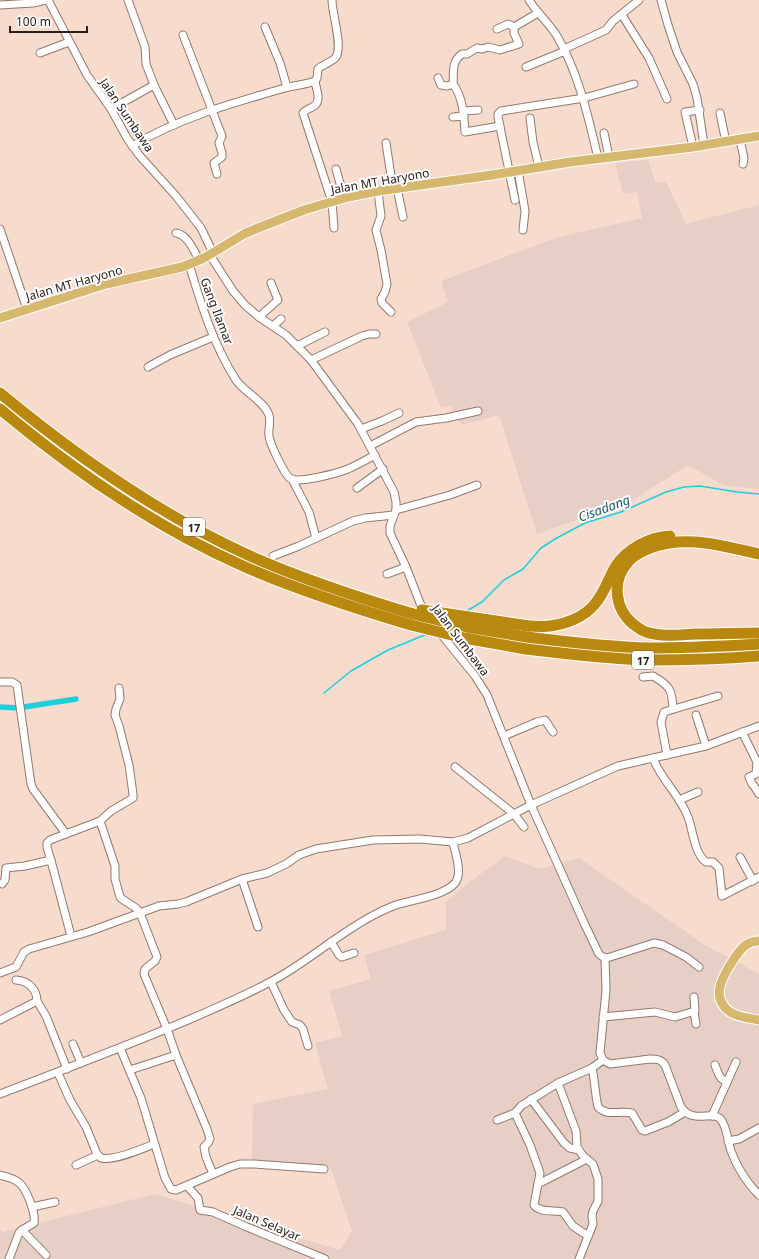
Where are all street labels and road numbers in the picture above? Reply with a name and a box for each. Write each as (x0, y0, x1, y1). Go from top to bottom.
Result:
street label: Jalan Sumbawa (95, 74, 158, 155)
street label: Jalan MT Haryono (328, 164, 431, 198)
street label: Jalan MT Haryono (23, 261, 124, 305)
street label: Gang Ilamar (196, 275, 238, 347)
road number: 17 (183, 518, 205, 536)
street label: Jalan Sumbawa (428, 600, 494, 679)
road number: 17 (632, 651, 654, 669)
street label: Jalan Selayar (230, 1201, 303, 1245)

